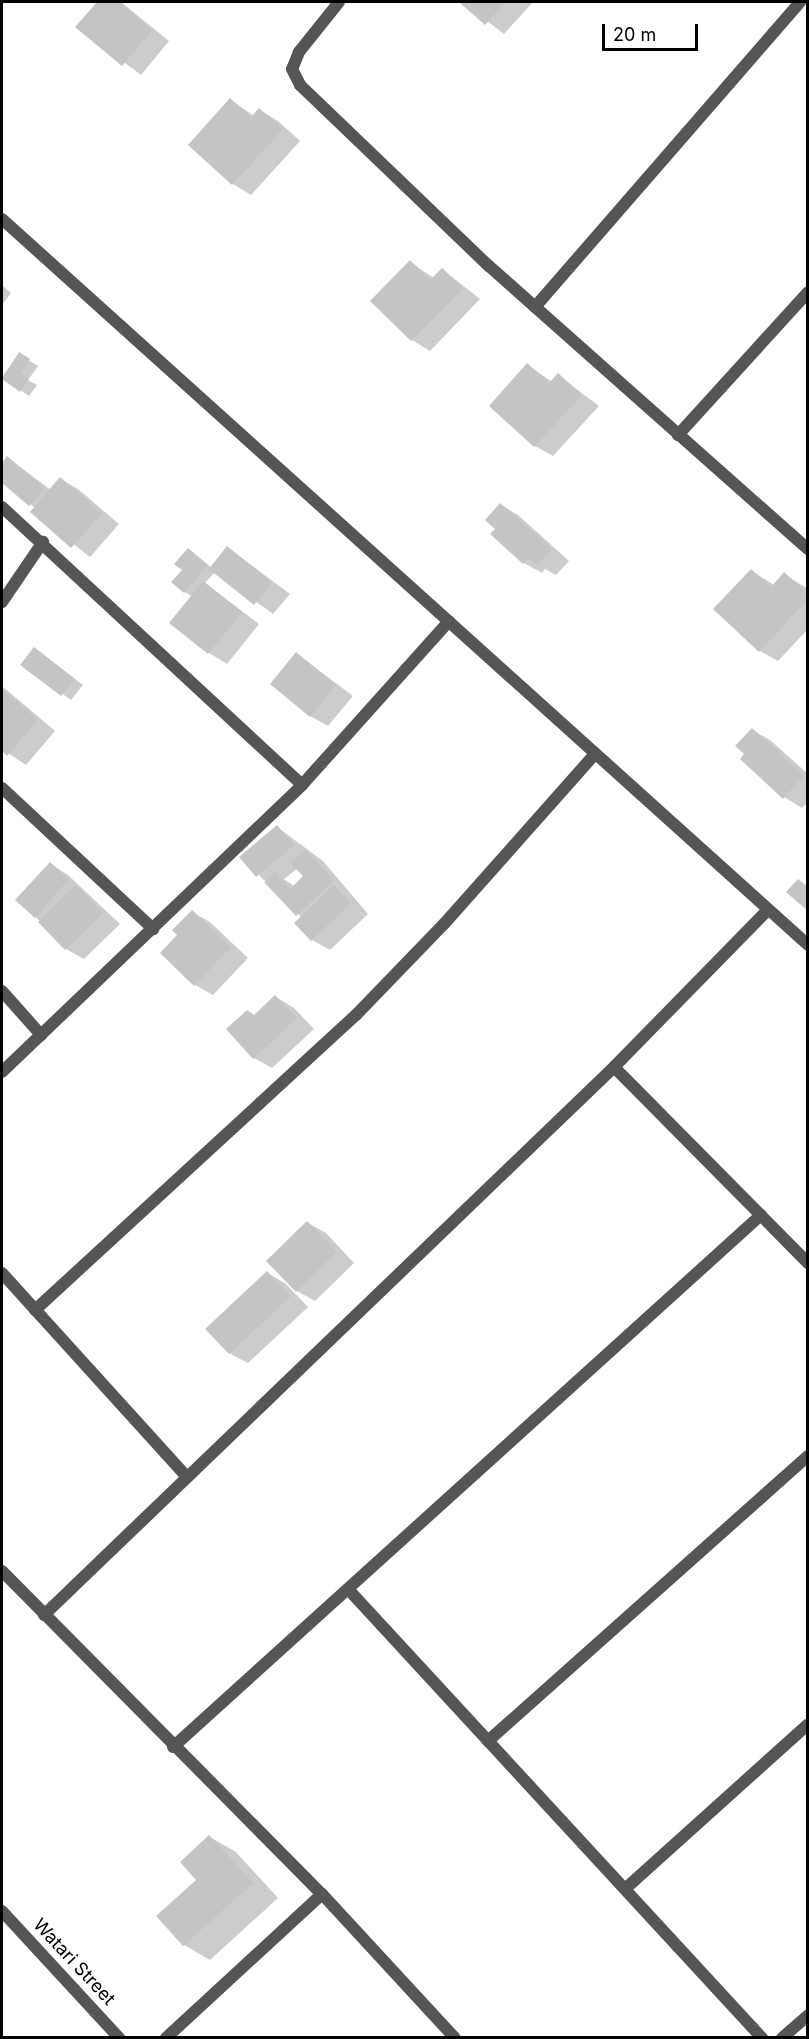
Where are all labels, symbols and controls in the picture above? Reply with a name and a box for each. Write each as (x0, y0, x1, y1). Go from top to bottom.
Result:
scale bar (605, 12, 701, 50)
text: 20 m (613, 24, 656, 45)
street label: Watari Street (28, 1914, 120, 2010)

